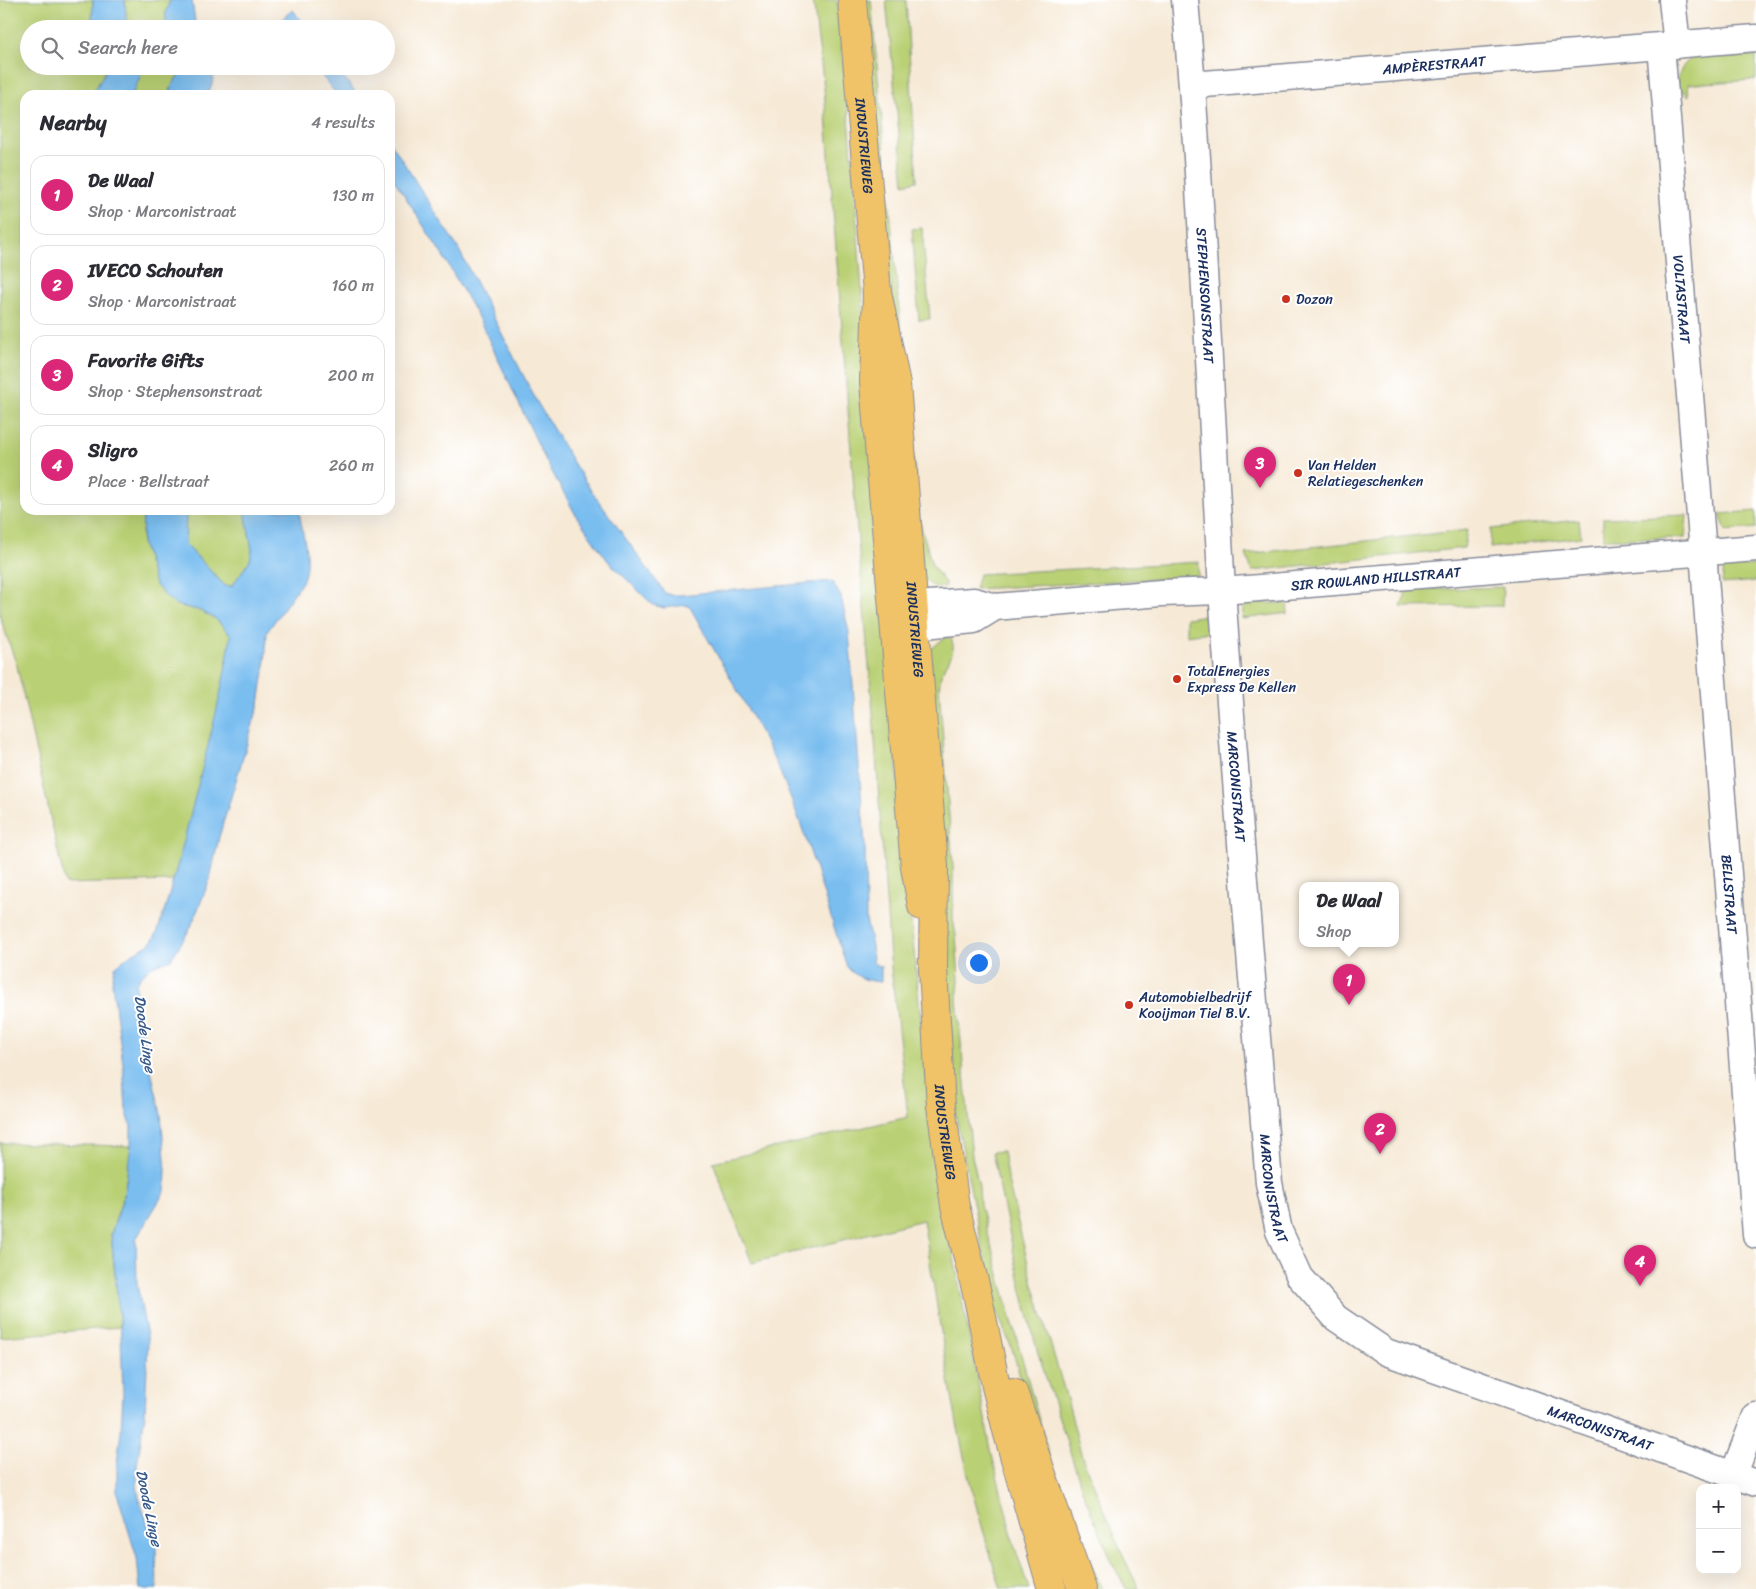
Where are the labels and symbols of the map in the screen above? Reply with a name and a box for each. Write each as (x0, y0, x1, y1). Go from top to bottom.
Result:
street label: AMPÈRESTRAAT (1381, 49, 1488, 82)
street label: INDUSTRIEWEG (847, 95, 881, 195)
street label: STEPHENSONSTRAAT (1188, 227, 1221, 365)
street label: VOLTASTRAAT (1665, 254, 1698, 346)
place label: Dozon (1296, 287, 1333, 312)
marker: Dozon (1280, 293, 1292, 305)
pin: 3 (1244, 447, 1276, 488)
place label: Van Helden Relatiegeschenken (1308, 453, 1424, 494)
marker: Van Helden Relatiegeschenken (1292, 467, 1304, 479)
street label: SIR ROWLAND HILLSTRAAT (1290, 560, 1463, 598)
street label: INDUSTRIEWEG (899, 579, 931, 679)
place label: TotalEnergies Express De Kellen (1187, 659, 1296, 700)
marker: TotalEnergies Express De Kellen (1171, 673, 1183, 685)
street label: MARCONISTRAAT (1219, 730, 1253, 844)
street label: BELLSTRAAT (1714, 854, 1745, 936)
your location (966, 950, 992, 976)
pin: 1 (1333, 964, 1365, 1005)
place label: Automobielbedrijf Kooijman Tiel B.V. (1138, 985, 1253, 1026)
water label: Doode Linge (127, 994, 163, 1076)
marker: Automobielbedrijf Kooijman Tiel B.V. (1123, 999, 1135, 1011)
street label: INDUSTRIEWEG (927, 1082, 963, 1182)
pin: 2 (1364, 1113, 1396, 1154)
street label: MARCONISTRAAT (1252, 1133, 1296, 1249)
pin: 4 (1624, 1245, 1656, 1286)
street label: MARCONISTRAAT (1544, 1398, 1658, 1459)
water label: Doode Linge (128, 1467, 170, 1550)

